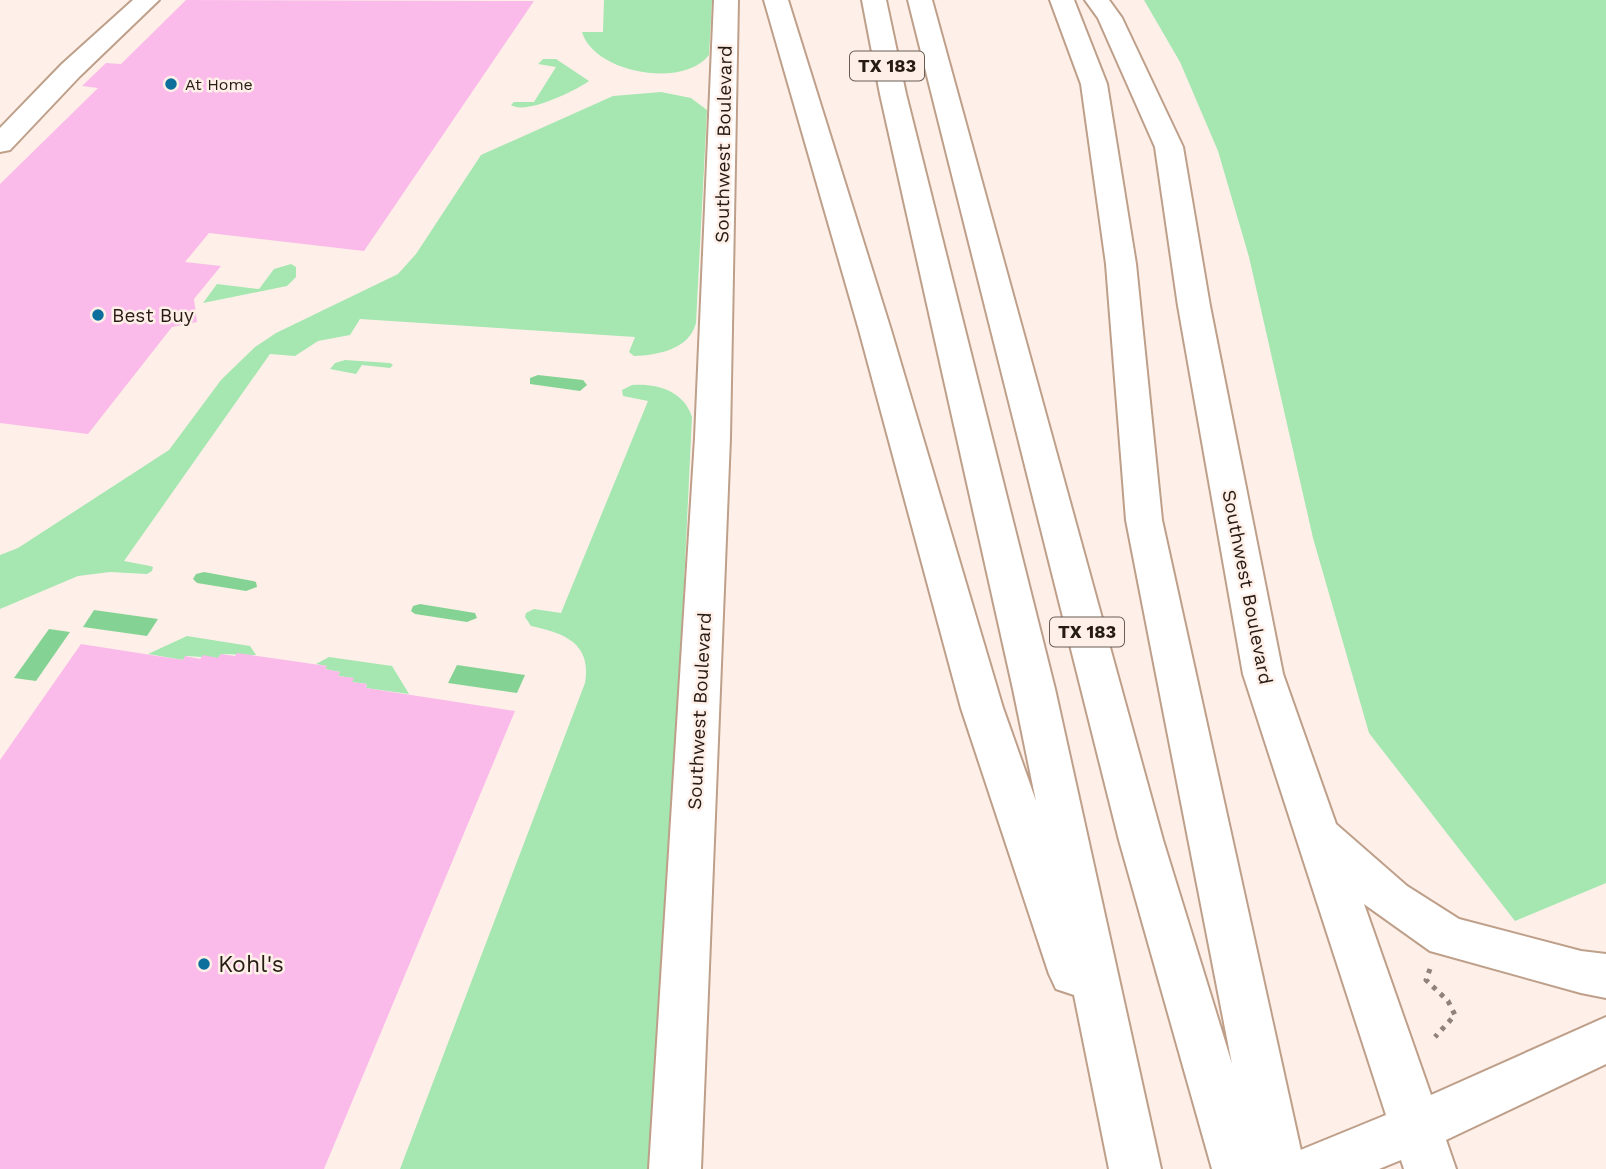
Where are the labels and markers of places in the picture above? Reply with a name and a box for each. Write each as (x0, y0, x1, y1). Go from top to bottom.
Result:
place label: At Home (185, 75, 253, 94)
marker: At Home (163, 76, 179, 92)
place label: Best Buy (112, 304, 194, 327)
marker: Best Buy (90, 307, 106, 323)
place label: Kohl's (218, 951, 284, 978)
marker: Kohl's (196, 956, 212, 972)

